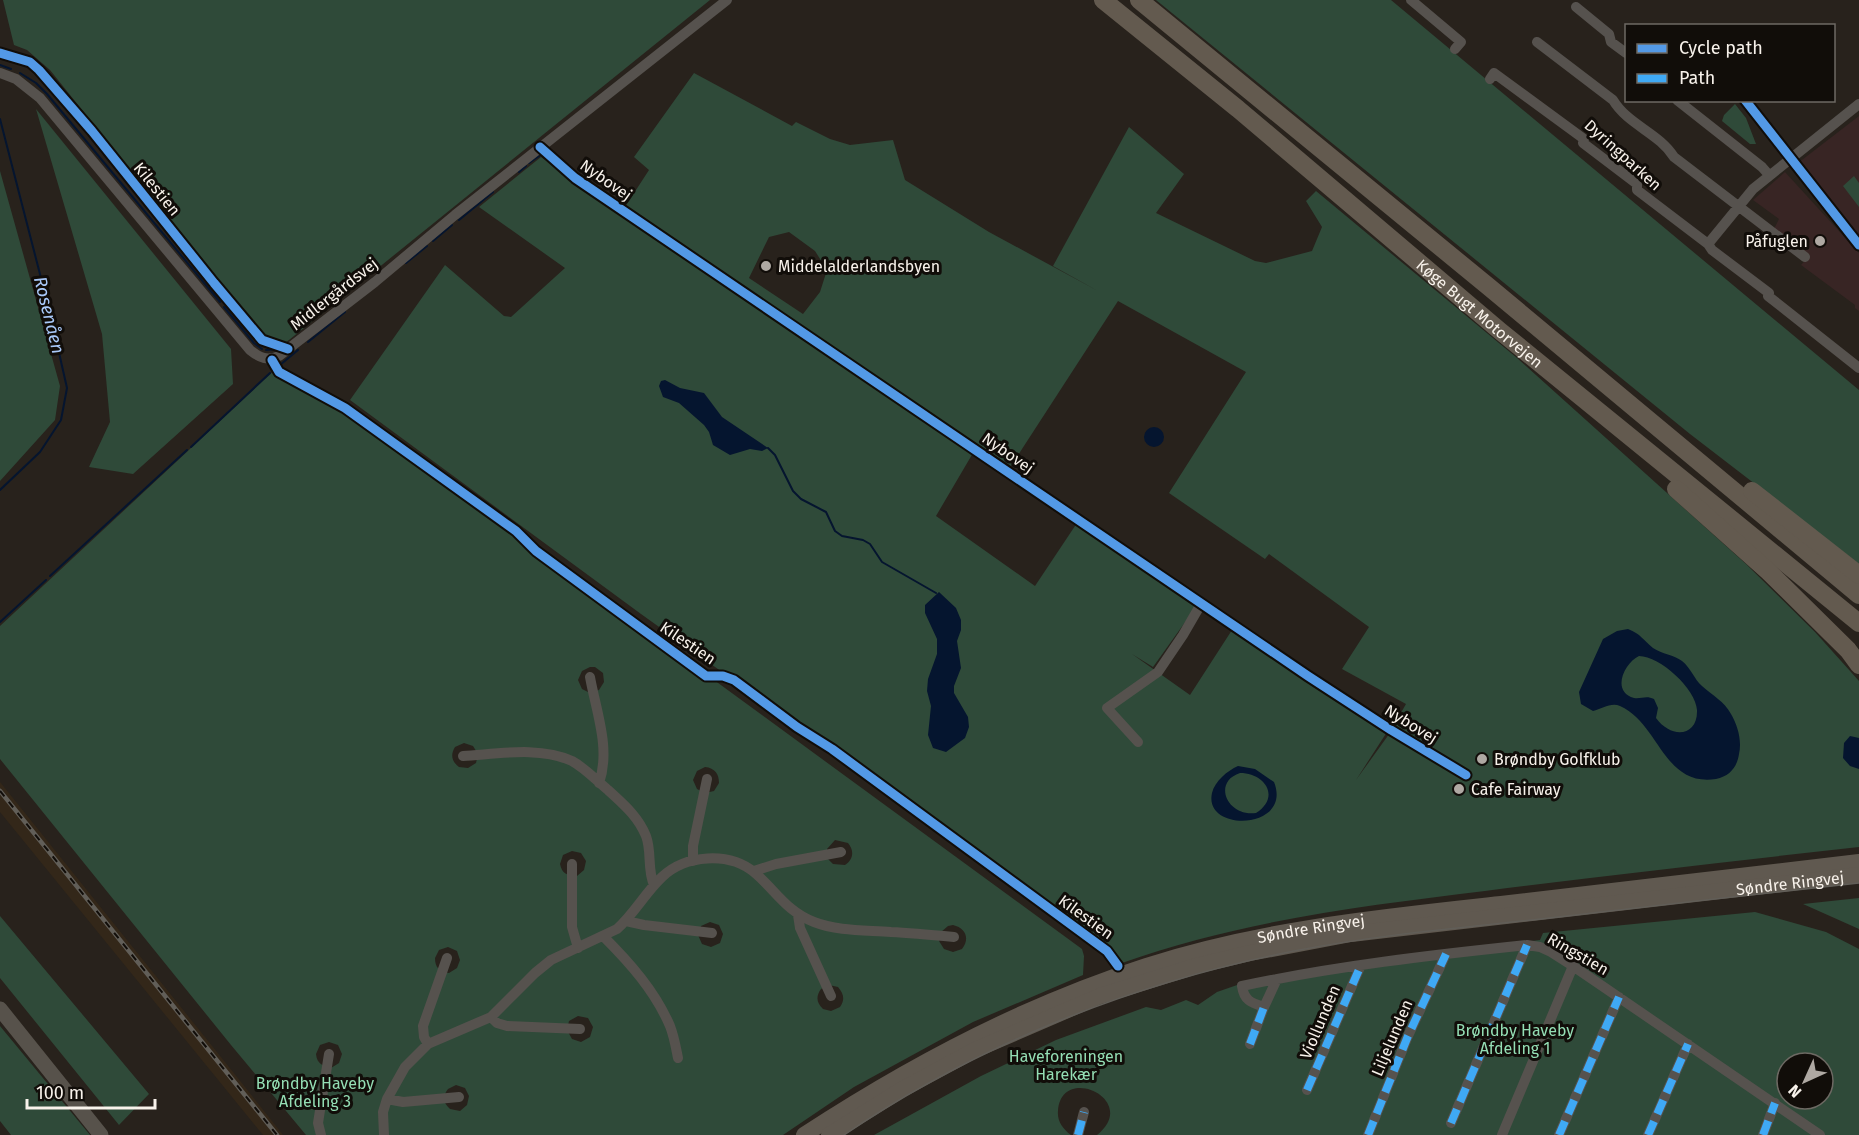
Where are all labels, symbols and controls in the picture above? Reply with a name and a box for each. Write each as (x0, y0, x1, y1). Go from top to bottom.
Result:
legend (1625, 24, 1835, 102)
text: Cycle path (1679, 37, 1763, 59)
text: Path (1679, 67, 1715, 89)
street label: Dyringparken (1581, 116, 1665, 194)
street label: Nybovej (577, 155, 635, 205)
street label: Kilestien (130, 158, 184, 220)
place label: Påfuglen (1745, 232, 1808, 251)
marker: Påfuglen (1813, 234, 1827, 248)
street label: Midlergårdsvej (286, 254, 382, 334)
street label: Køge Bugt Motorvejen (1413, 255, 1547, 372)
place label: Middelalderlandsbyen (778, 257, 940, 276)
marker: Middelalderlandsbyen (759, 259, 773, 273)
water label: Rosenåen (29, 274, 69, 356)
street label: Nybovej (979, 428, 1037, 478)
street label: Kilestien (657, 617, 719, 669)
street label: Nybovej (1381, 700, 1441, 748)
place label: Brøndby Golfklub (1494, 750, 1620, 769)
marker: Brøndby Golfklub (1475, 752, 1489, 766)
place label: Cafe Fairway (1471, 780, 1561, 799)
marker: Cafe Fairway (1452, 782, 1466, 796)
street label: Søndre Ringvej (1735, 867, 1845, 899)
street label: Kilestien (1055, 891, 1117, 943)
street label: Søndre Ringvej (1256, 910, 1366, 947)
street label: Ringstien (1544, 929, 1612, 979)
street label: Viollunden (1296, 982, 1344, 1062)
street label: Liljelunden (1367, 997, 1417, 1079)
park label: Brøndby Haveby Afdeling 1 (1456, 1021, 1574, 1058)
park label: Haveforeningen Harekær (1009, 1047, 1123, 1084)
north arrow (1775, 1051, 1835, 1111)
scale bar (27, 1072, 154, 1110)
park label: Brøndby Haveby Afdeling 3 (256, 1074, 374, 1111)
text: N (1784, 1081, 1805, 1102)
text: 100 m (36, 1082, 84, 1104)

